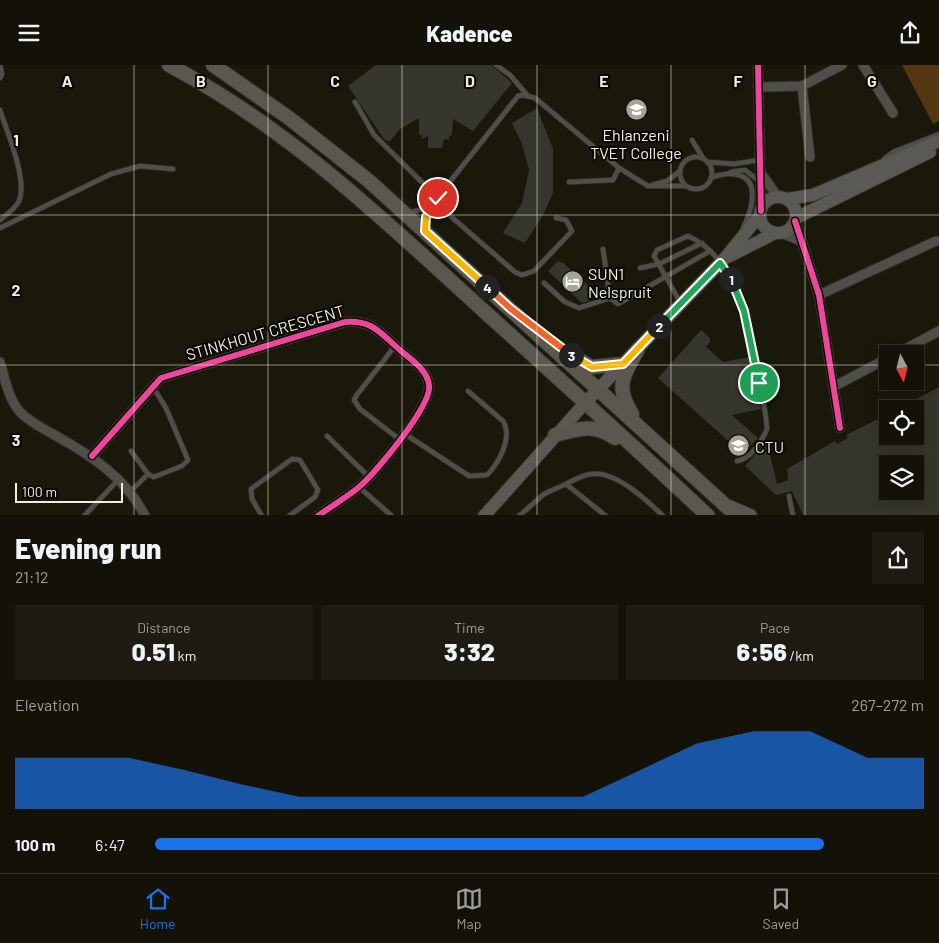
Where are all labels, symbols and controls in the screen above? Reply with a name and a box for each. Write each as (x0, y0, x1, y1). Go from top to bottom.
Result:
icon: menu (15, 19, 43, 47)
icon: share (896, 19, 924, 47)
text: Kadence (426, 20, 513, 46)
text: A (62, 71, 73, 90)
text: B (196, 71, 206, 90)
text: C (330, 71, 340, 90)
text: D (465, 71, 475, 90)
text: E (599, 71, 609, 90)
text: F (734, 71, 743, 90)
text: G (867, 71, 877, 90)
school or university icon: Ehlanzeni TVET College (624, 98, 648, 122)
place label: Ehlanzeni TVET College (590, 125, 682, 162)
text: 1 (13, 130, 19, 149)
pin (417, 177, 459, 219)
icon: check (424, 184, 452, 212)
place label: SUN1 Nelspruit (588, 264, 652, 301)
pin: 1 (718, 267, 744, 291)
hotel icon: SUN1 Nelspruit (560, 270, 584, 294)
text: 1 (729, 271, 734, 288)
pin: 4 (474, 275, 500, 299)
text: 4 (483, 279, 492, 296)
text: 2 (12, 280, 21, 299)
street label: STINKHOUT CRESCENT (184, 300, 346, 364)
pin: 2 (646, 313, 672, 339)
text: 2 (656, 318, 663, 335)
pin: 3 (558, 343, 584, 367)
north arrow (879, 345, 924, 390)
map controls (879, 345, 924, 500)
text: 3 (568, 347, 575, 364)
pin (738, 362, 780, 404)
icon: arrive (745, 369, 773, 397)
button: locate (879, 400, 924, 445)
text: 3 (12, 430, 20, 449)
school or university icon: CTU (727, 434, 751, 458)
place label: CTU (755, 437, 784, 456)
button: layers (879, 455, 924, 500)
scale bar (15, 481, 122, 504)
text: 100 m (22, 483, 57, 500)
text: Evening run (15, 531, 161, 565)
button: share (872, 532, 924, 584)
text: 21:12 (15, 567, 49, 586)
text: Distance (137, 619, 191, 636)
text: Time (454, 619, 485, 636)
text: Pace (760, 619, 790, 636)
text: 0.51 (131, 636, 175, 666)
text: 3:32 (444, 636, 495, 666)
text: 6:56 (737, 636, 787, 666)
text: km (175, 647, 196, 664)
text: /km (787, 647, 814, 664)
text: Elevation (15, 695, 79, 714)
text: 267–272 m (851, 695, 924, 714)
text: 100 m (15, 835, 55, 854)
text: 6:47 (95, 835, 125, 854)
tab: Home (140, 885, 175, 932)
tab: Map (455, 885, 483, 932)
tab: Saved (762, 885, 799, 932)

